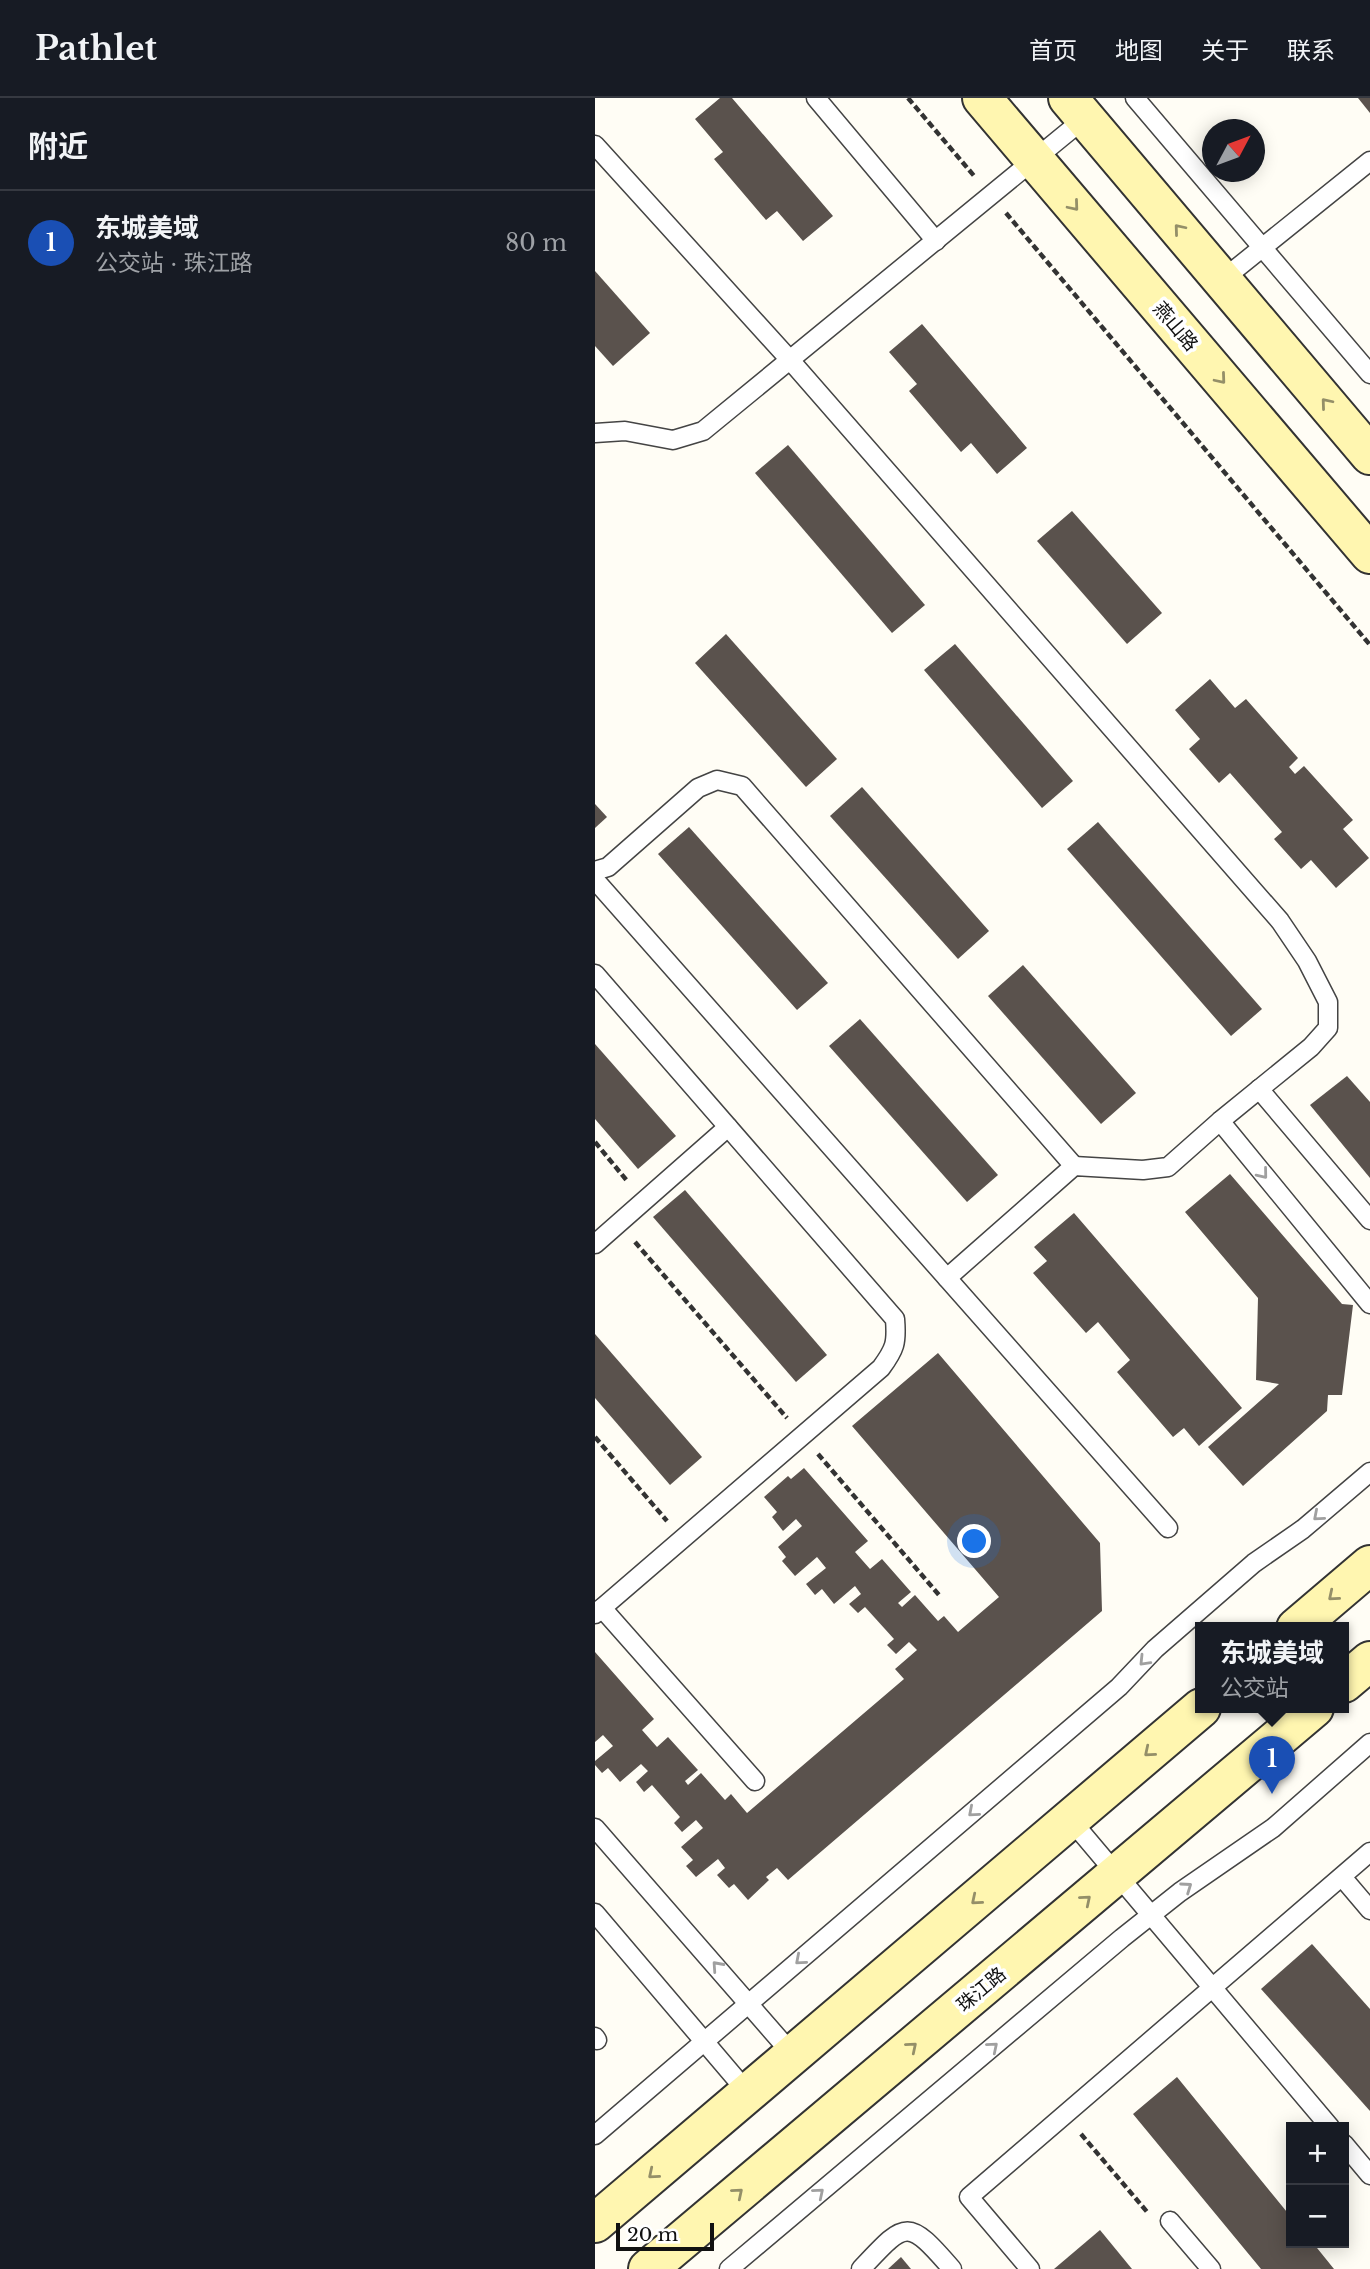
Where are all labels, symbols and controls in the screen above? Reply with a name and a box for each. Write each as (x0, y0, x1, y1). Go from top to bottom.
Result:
text: Pathlet (35, 28, 157, 69)
text: 首页 (1029, 36, 1077, 65)
text: 地图 (1115, 36, 1163, 65)
text: 关于 (1201, 36, 1249, 65)
text: 联系 (1287, 36, 1335, 65)
north arrow (1202, 119, 1265, 182)
text: 附近 (28, 128, 88, 165)
one-way arrow (1066, 198, 1078, 211)
text: 东城美域 (95, 212, 199, 244)
one-way arrow (1175, 224, 1187, 237)
text: 1 (46, 229, 56, 257)
text: 80 m (505, 229, 567, 257)
text: 公交站 · 珠江路 (95, 249, 253, 277)
street label: 燕山路 (1148, 297, 1203, 356)
one-way arrow (1213, 372, 1226, 384)
one-way arrow (1322, 398, 1334, 411)
one-way arrow (1255, 1165, 1267, 1178)
one-way arrow (1314, 1508, 1327, 1520)
your location (957, 1524, 991, 1558)
one-way arrow (1328, 1588, 1341, 1600)
popup (1195, 1622, 1349, 1713)
text: 东城美域 (1220, 1637, 1324, 1669)
one-way arrow (1139, 1653, 1152, 1666)
text: 公交站 (1220, 1674, 1289, 1702)
pin: 1 (1249, 1736, 1295, 1794)
one-way arrow (1144, 1744, 1157, 1757)
one-way arrow (968, 1804, 981, 1816)
one-way arrow (1179, 1883, 1192, 1895)
one-way arrow (971, 1892, 984, 1904)
one-way arrow (1077, 1896, 1090, 1908)
one-way arrow (795, 1952, 808, 1964)
one-way arrow (713, 1961, 725, 1974)
street label: 珠江路 (952, 1962, 1011, 2017)
one-way arrow (903, 2043, 916, 2055)
one-way arrow (984, 2043, 997, 2055)
map controls (1286, 2122, 1349, 2248)
button: + (1286, 2122, 1349, 2185)
one-way arrow (648, 2166, 661, 2178)
button: − (1286, 2185, 1349, 2248)
one-way arrow (730, 2189, 742, 2202)
one-way arrow (811, 2189, 823, 2202)
scale bar (616, 2220, 714, 2252)
text: 20 m (627, 2223, 678, 2246)

